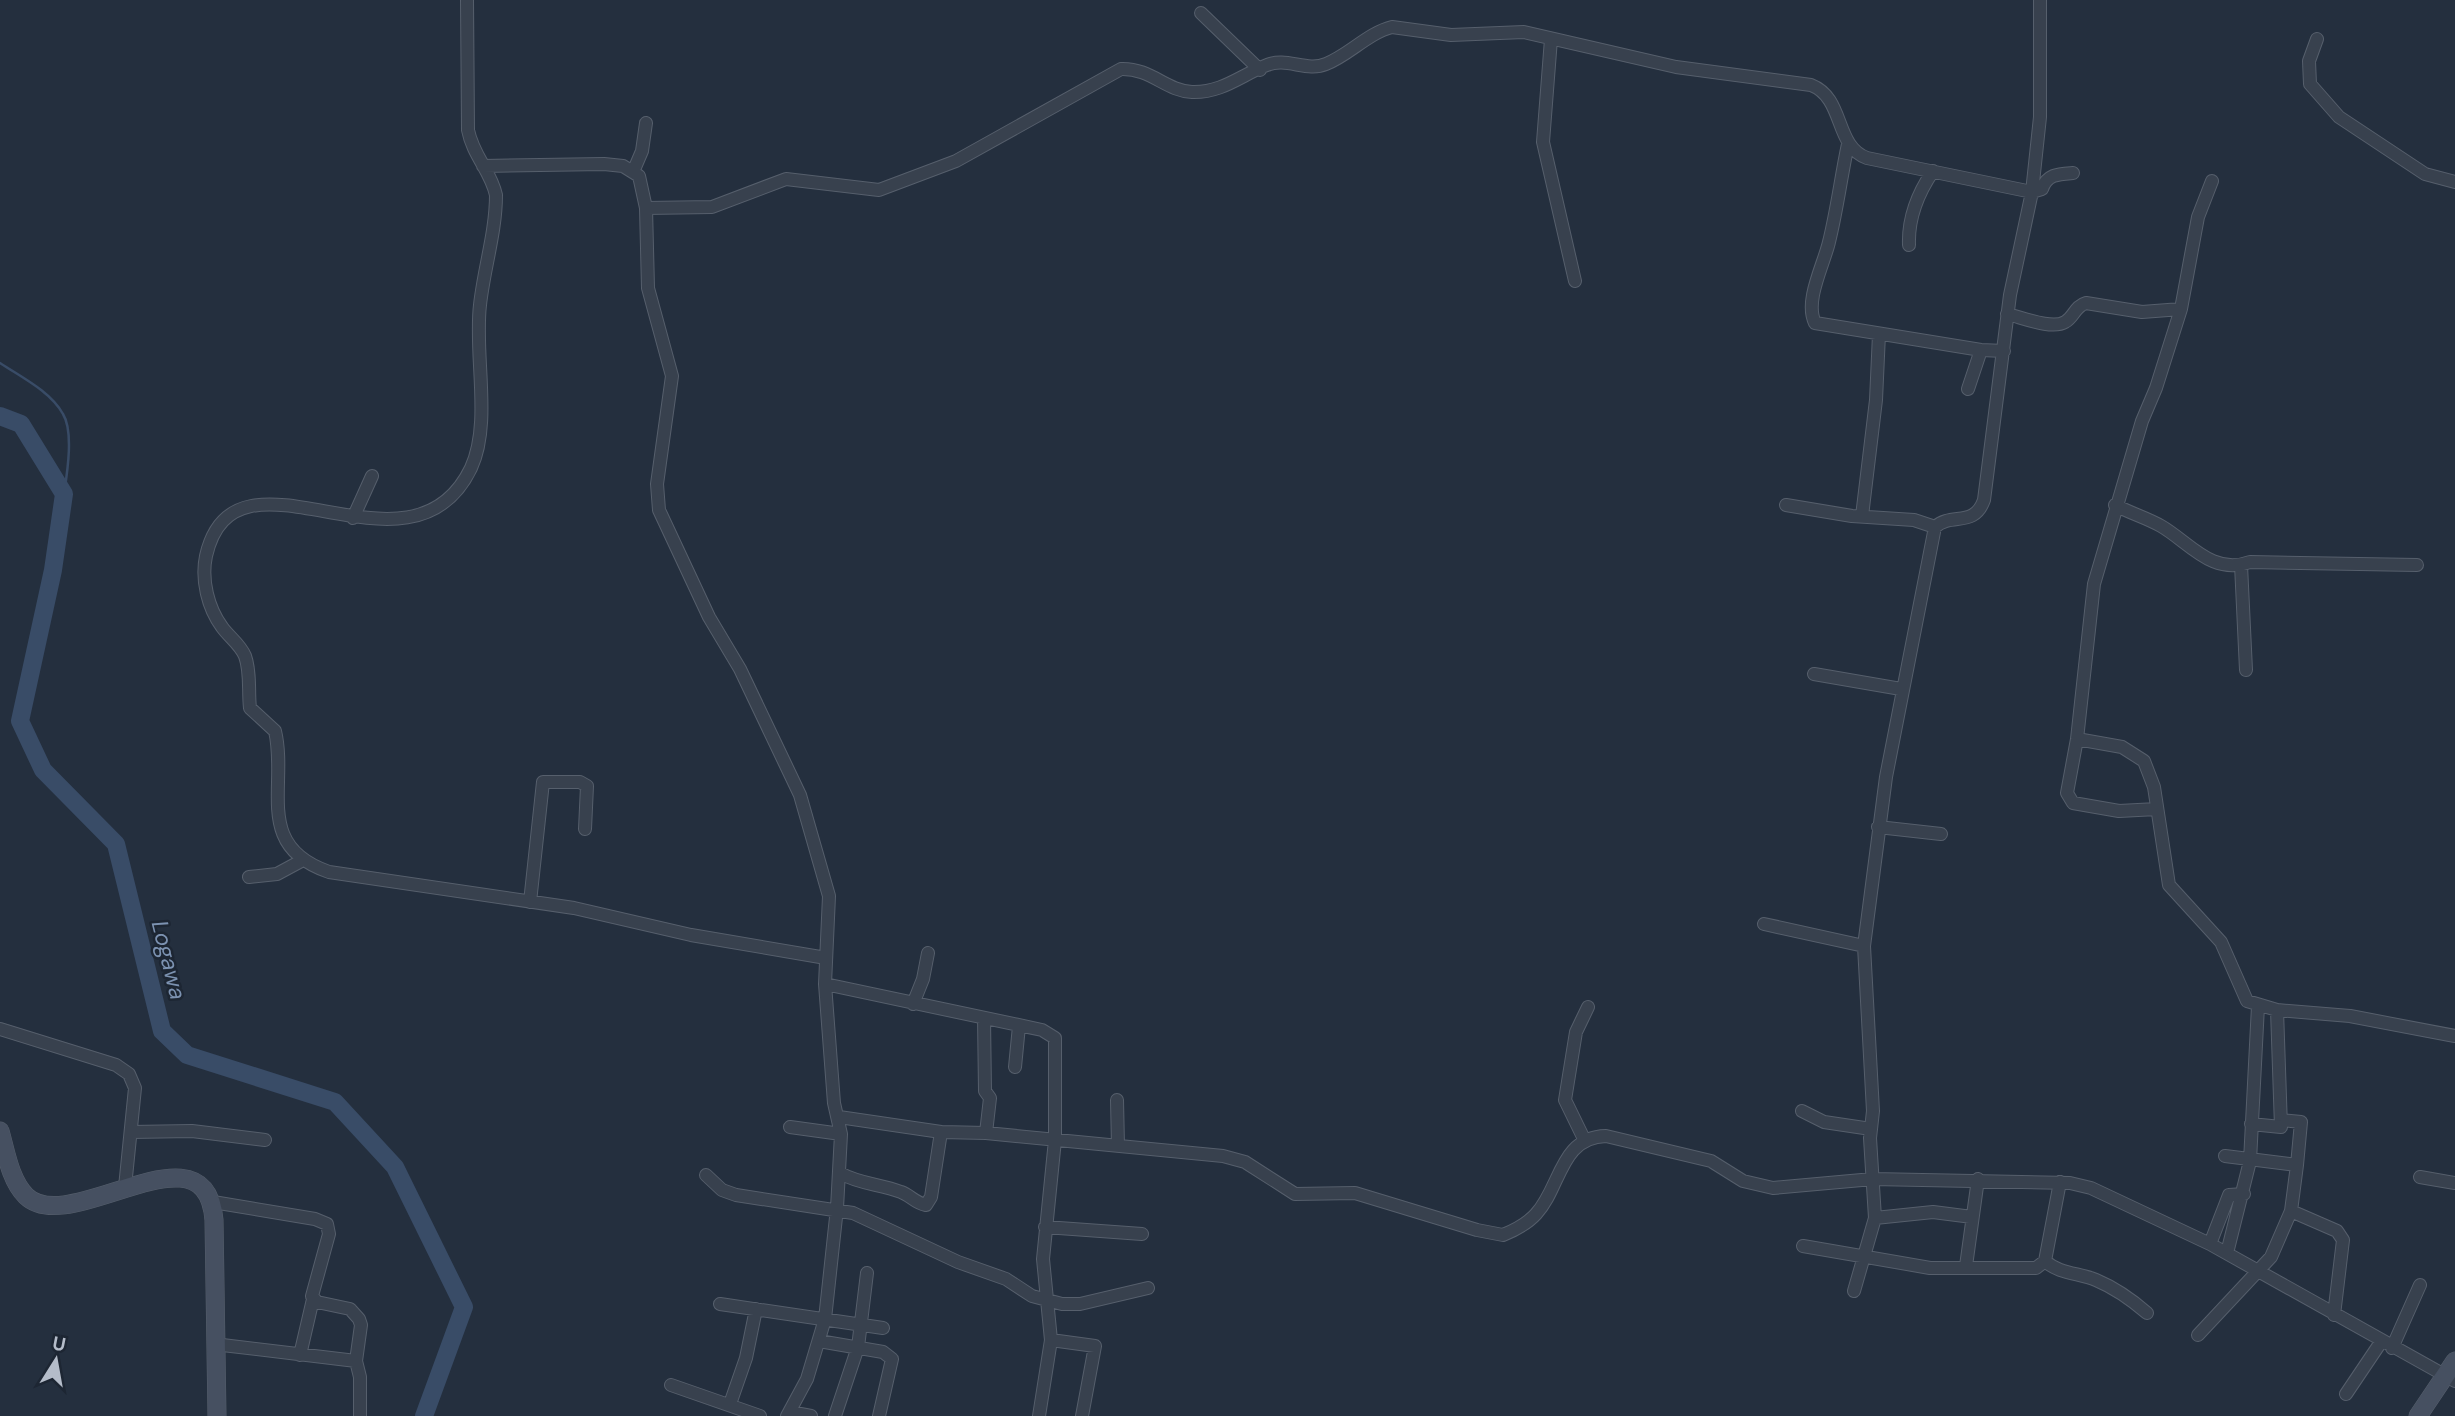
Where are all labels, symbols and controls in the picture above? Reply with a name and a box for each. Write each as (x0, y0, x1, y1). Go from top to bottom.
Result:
water label: Logawa (145, 917, 193, 1003)
north arrow (21, 1325, 91, 1395)
text: U (50, 1330, 68, 1357)

